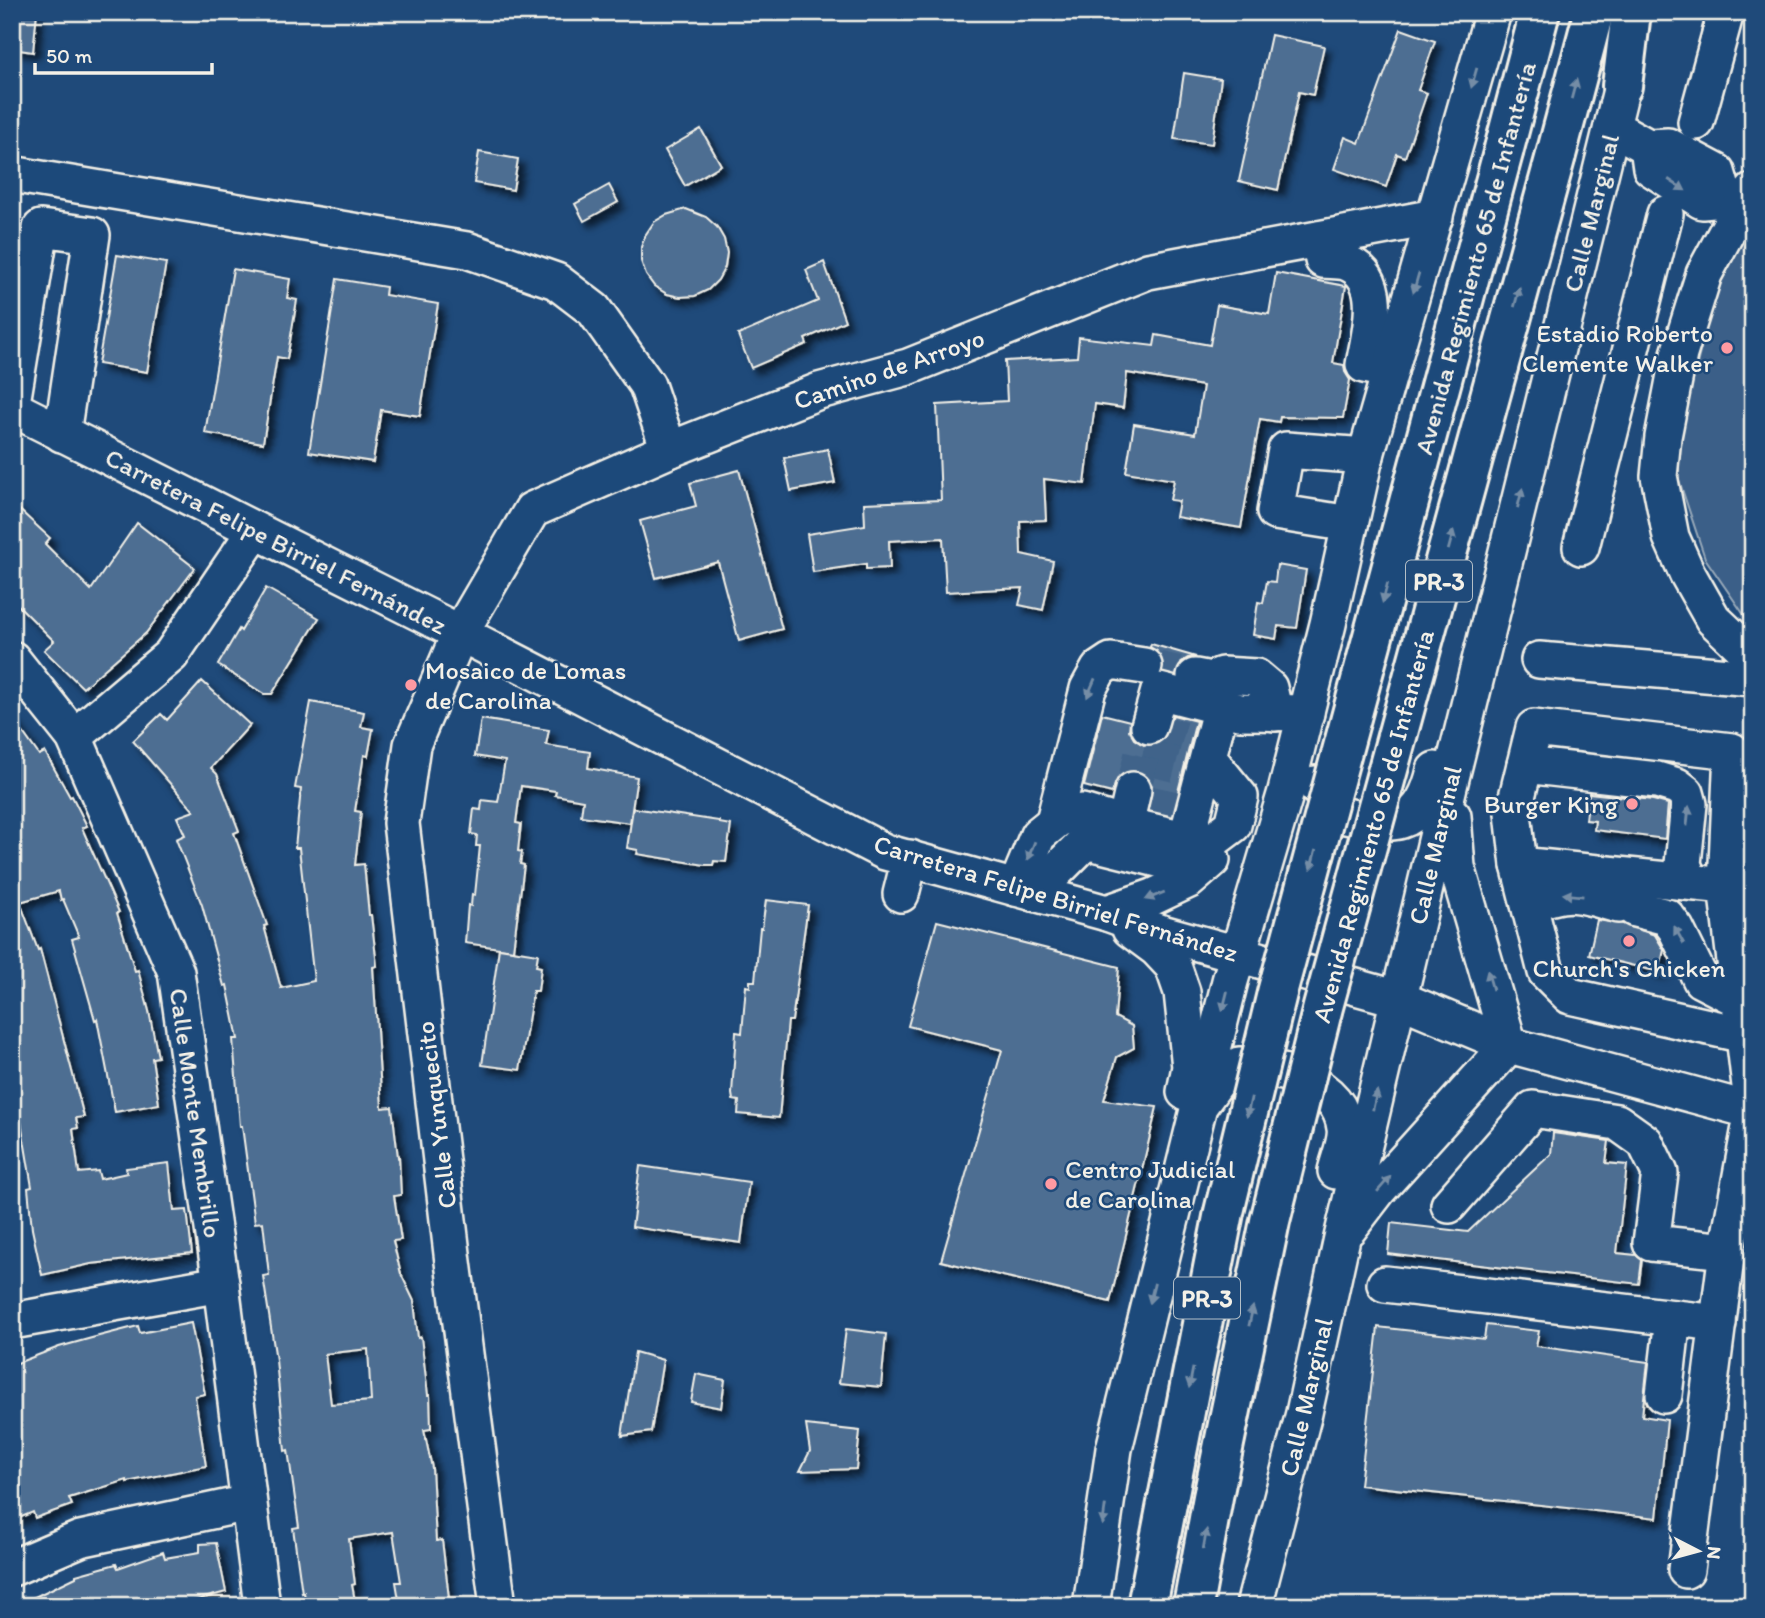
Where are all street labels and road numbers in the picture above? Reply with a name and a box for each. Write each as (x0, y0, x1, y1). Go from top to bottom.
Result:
street label: Avenida Regimiento 65 de Infantería (1407, 58, 1543, 458)
street label: Calle Marginal (1556, 131, 1626, 295)
street label: Camino de Arroyo (789, 321, 989, 417)
street label: Carretera Felipe Birriel Fernández (100, 441, 452, 641)
road number: PR-3 (1406, 560, 1472, 602)
street label: Avenida Regimiento 65 de Infantería (1305, 626, 1441, 1026)
street label: Calle Marginal (1401, 762, 1469, 928)
street label: Carretera Felipe Birriel Fernández (870, 827, 1242, 969)
street label: Calle Monte Membrillo (163, 986, 229, 1240)
street label: Calle Yunquecito (409, 1019, 463, 1211)
road number: PR-3 (1174, 1278, 1240, 1318)
street label: Calle Marginal (1272, 1314, 1340, 1480)

